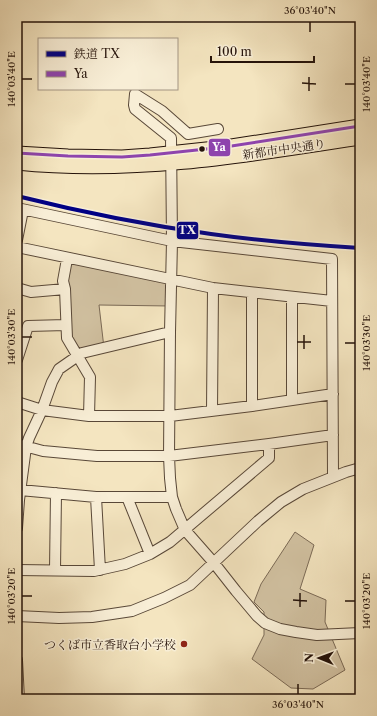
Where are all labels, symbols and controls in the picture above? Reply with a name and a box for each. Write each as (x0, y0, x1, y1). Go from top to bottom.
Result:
text: 36°03'40"N (284, 4, 336, 17)
legend (38, 38, 178, 90)
scale bar (211, 38, 314, 64)
text: 100 m (217, 44, 252, 59)
text: 鉄道 TX (73, 46, 120, 61)
text: 140°03'40"E (5, 51, 18, 107)
text: 140°03'40"E (360, 56, 373, 112)
text: Ya (73, 66, 88, 81)
street label: 新都市中央通り (241, 136, 327, 162)
line badge: Ya (208, 138, 231, 157)
text: Ya (211, 140, 226, 154)
unlabelled marker (197, 144, 207, 154)
line badge: TX (176, 221, 199, 240)
text: TX (178, 223, 197, 237)
text: 140°03'30"E (5, 309, 18, 365)
text: 140°03'30"E (360, 315, 373, 371)
text: 140°03'20"E (5, 568, 18, 624)
text: 140°03'20"E (360, 573, 373, 629)
place label: つくば市立香取台小学校 (44, 637, 176, 652)
north arrow (299, 638, 339, 678)
marker: つくば市立香取台小学校 (179, 639, 189, 649)
text: N (302, 652, 316, 663)
text: 36°03'40"N (272, 698, 324, 711)

